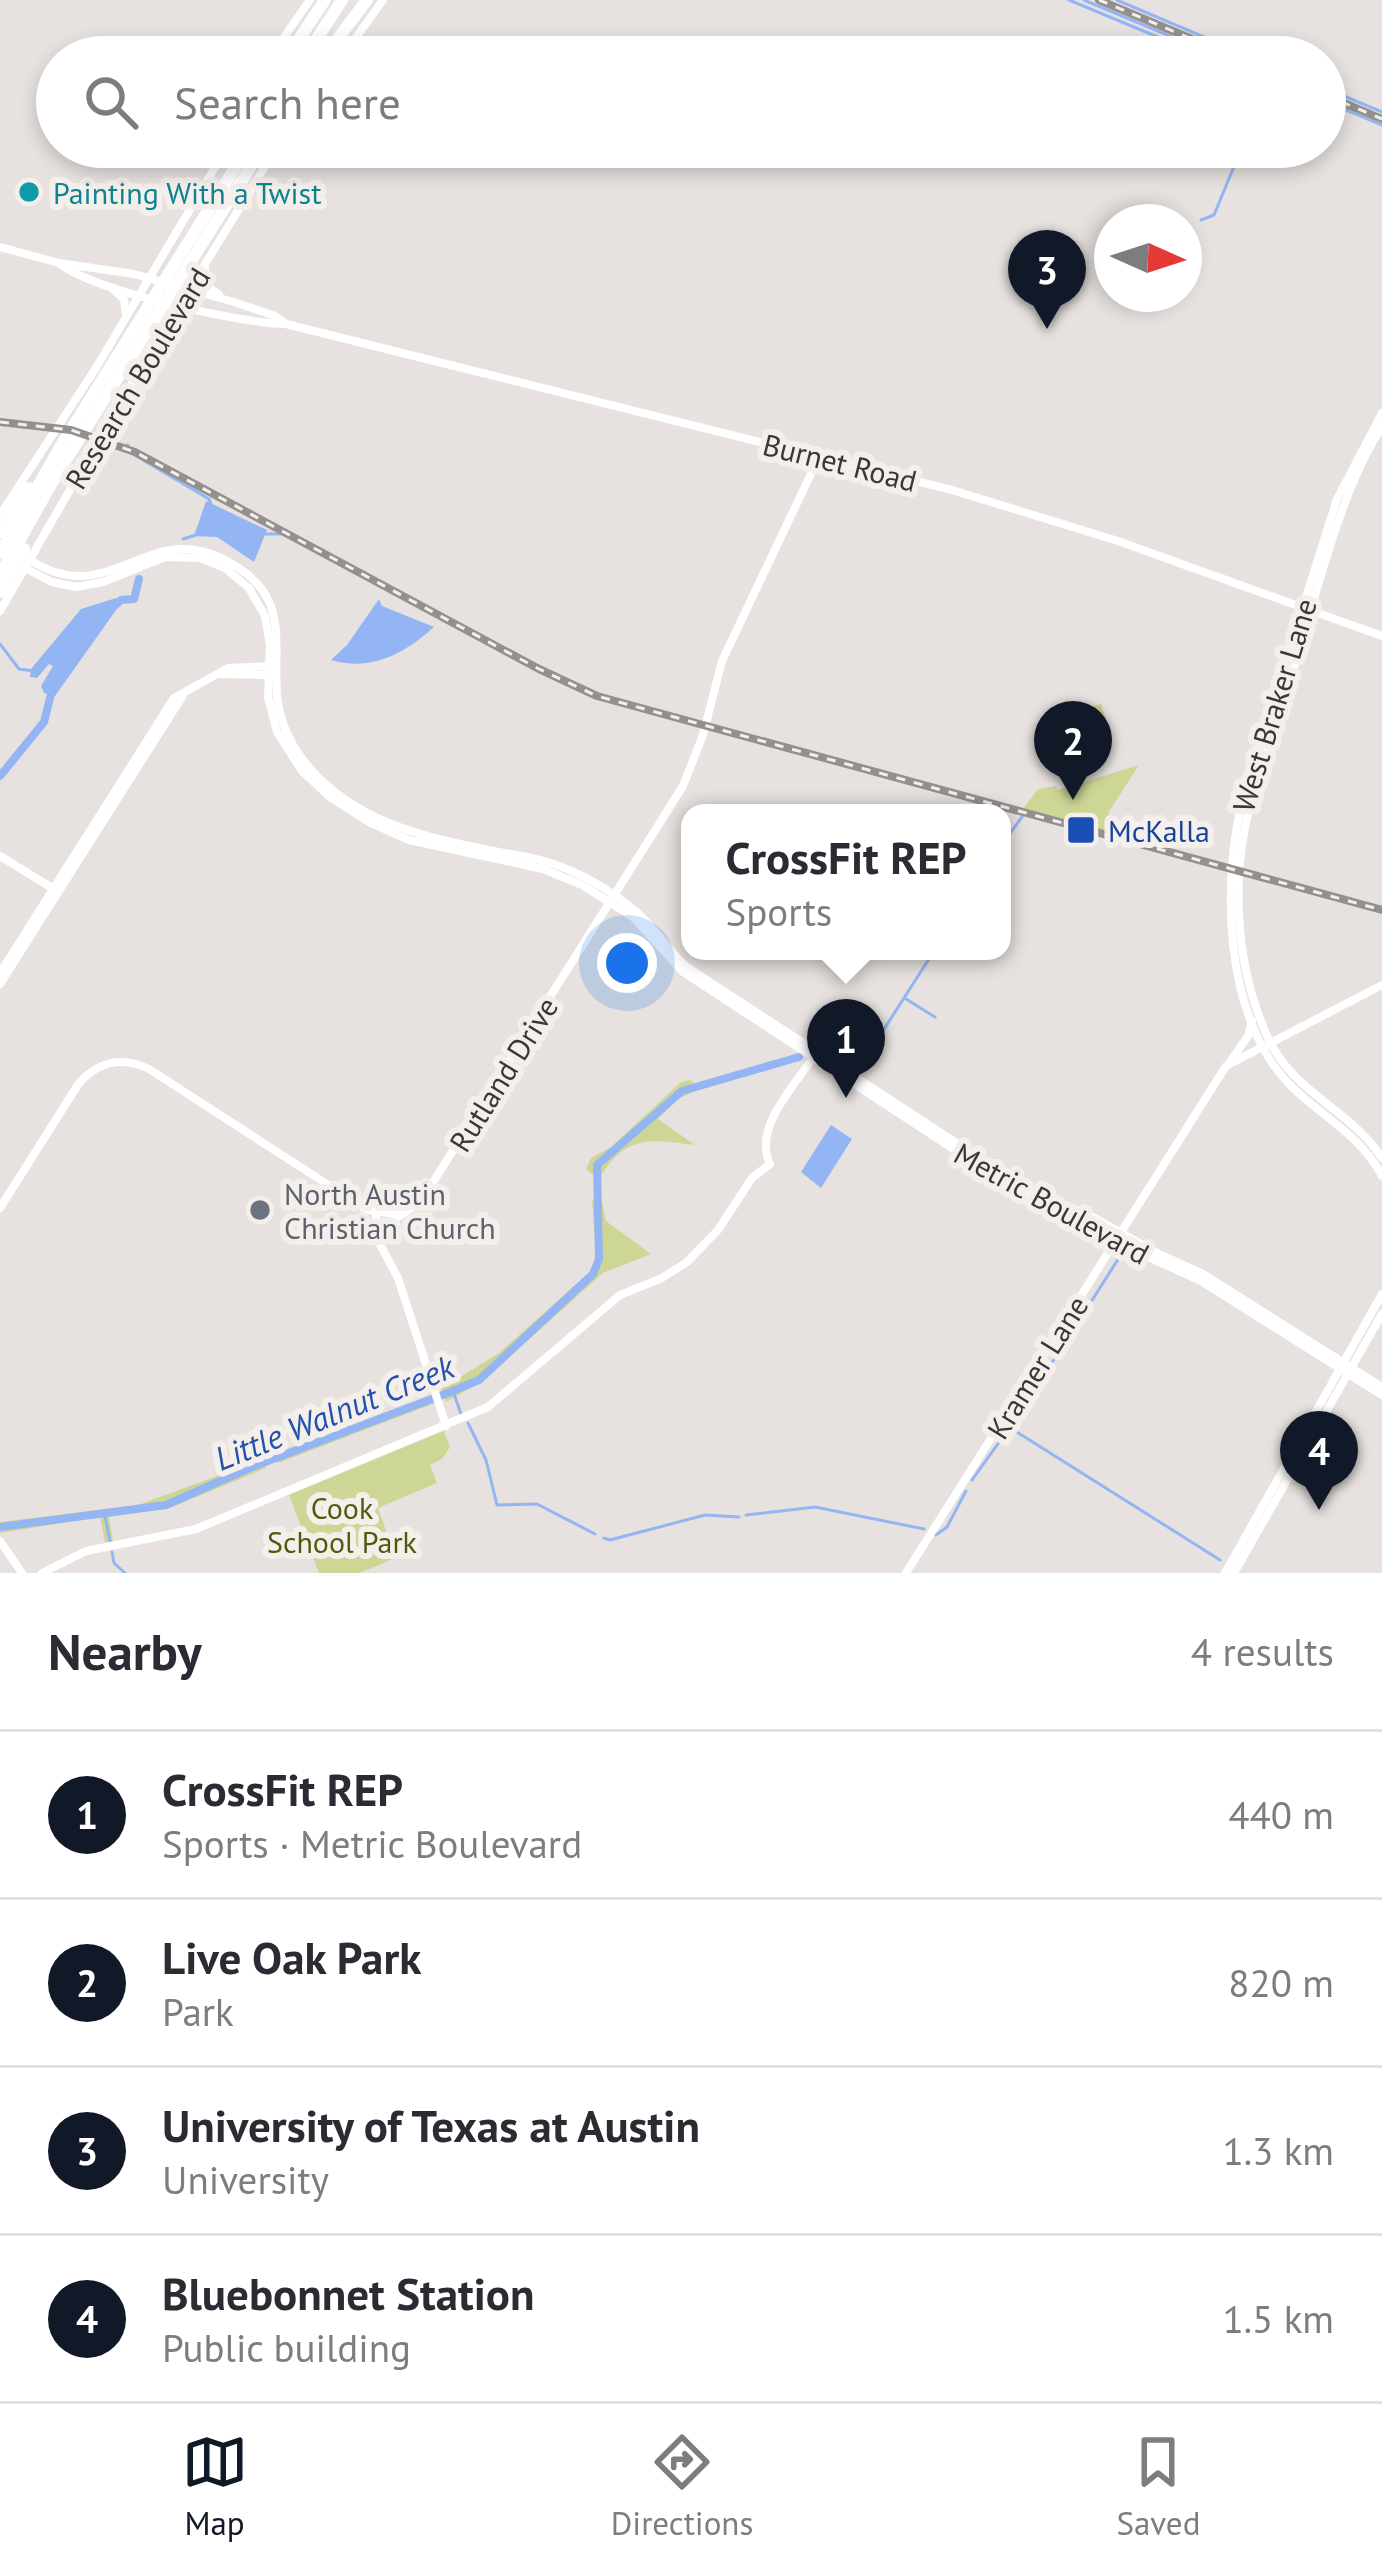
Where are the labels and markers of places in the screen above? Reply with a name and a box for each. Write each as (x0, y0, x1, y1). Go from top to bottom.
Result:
place label: Painting With a Twist (53, 173, 321, 212)
marker: Painting With a Twist (16, 179, 42, 205)
pin: 3 (1008, 230, 1086, 329)
pin: 2 (1034, 701, 1112, 800)
place label: McKalla (1108, 811, 1210, 850)
marker: McKalla (1065, 814, 1097, 846)
pin: 1 (807, 999, 885, 1098)
place label: North Austin Christian Church (284, 1174, 496, 1247)
marker: North Austin Christian Church (247, 1197, 273, 1223)
pin: 4 (1280, 1411, 1358, 1510)

